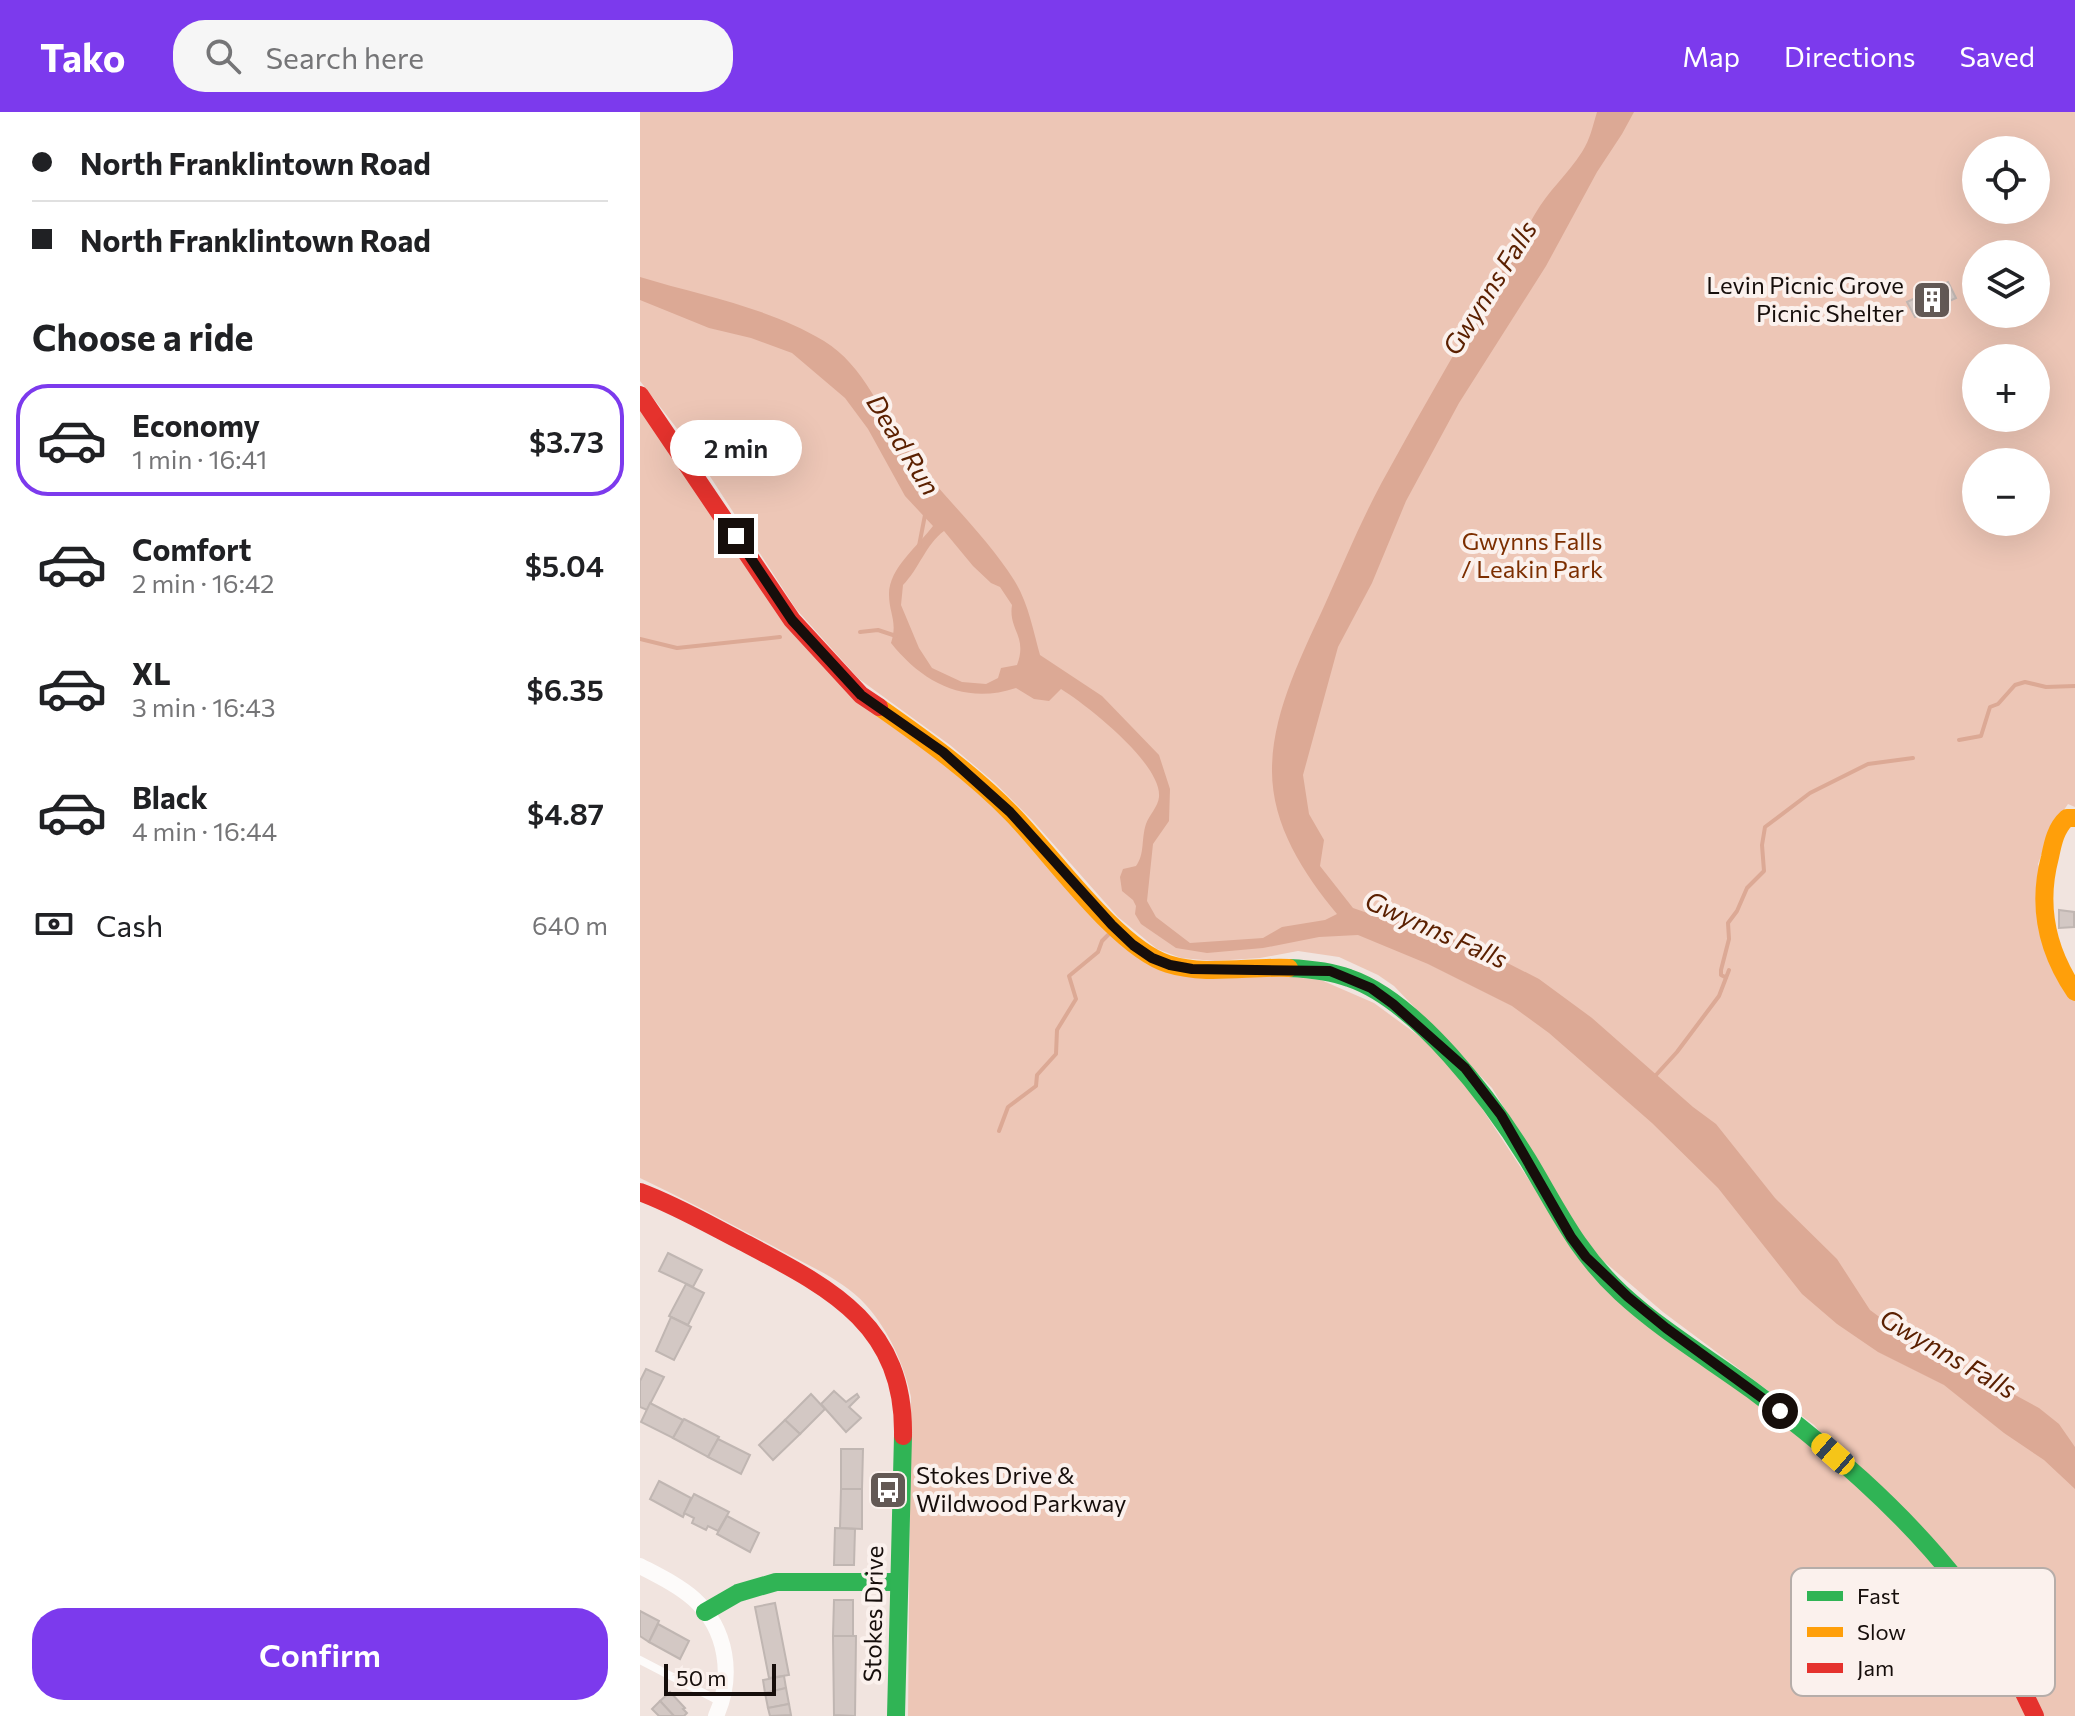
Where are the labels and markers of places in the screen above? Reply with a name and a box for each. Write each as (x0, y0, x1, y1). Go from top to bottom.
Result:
place label: Levin Picnic Grove Picnic Shelter (1706, 270, 1904, 327)
building icon: Levin Picnic Grove Picnic Shelter (1911, 279, 1953, 321)
place label: Stokes Drive & Wildwood Parkway (916, 1460, 1126, 1517)
bus stop icon: Stokes Drive & Wildwood Parkway (867, 1469, 909, 1511)

